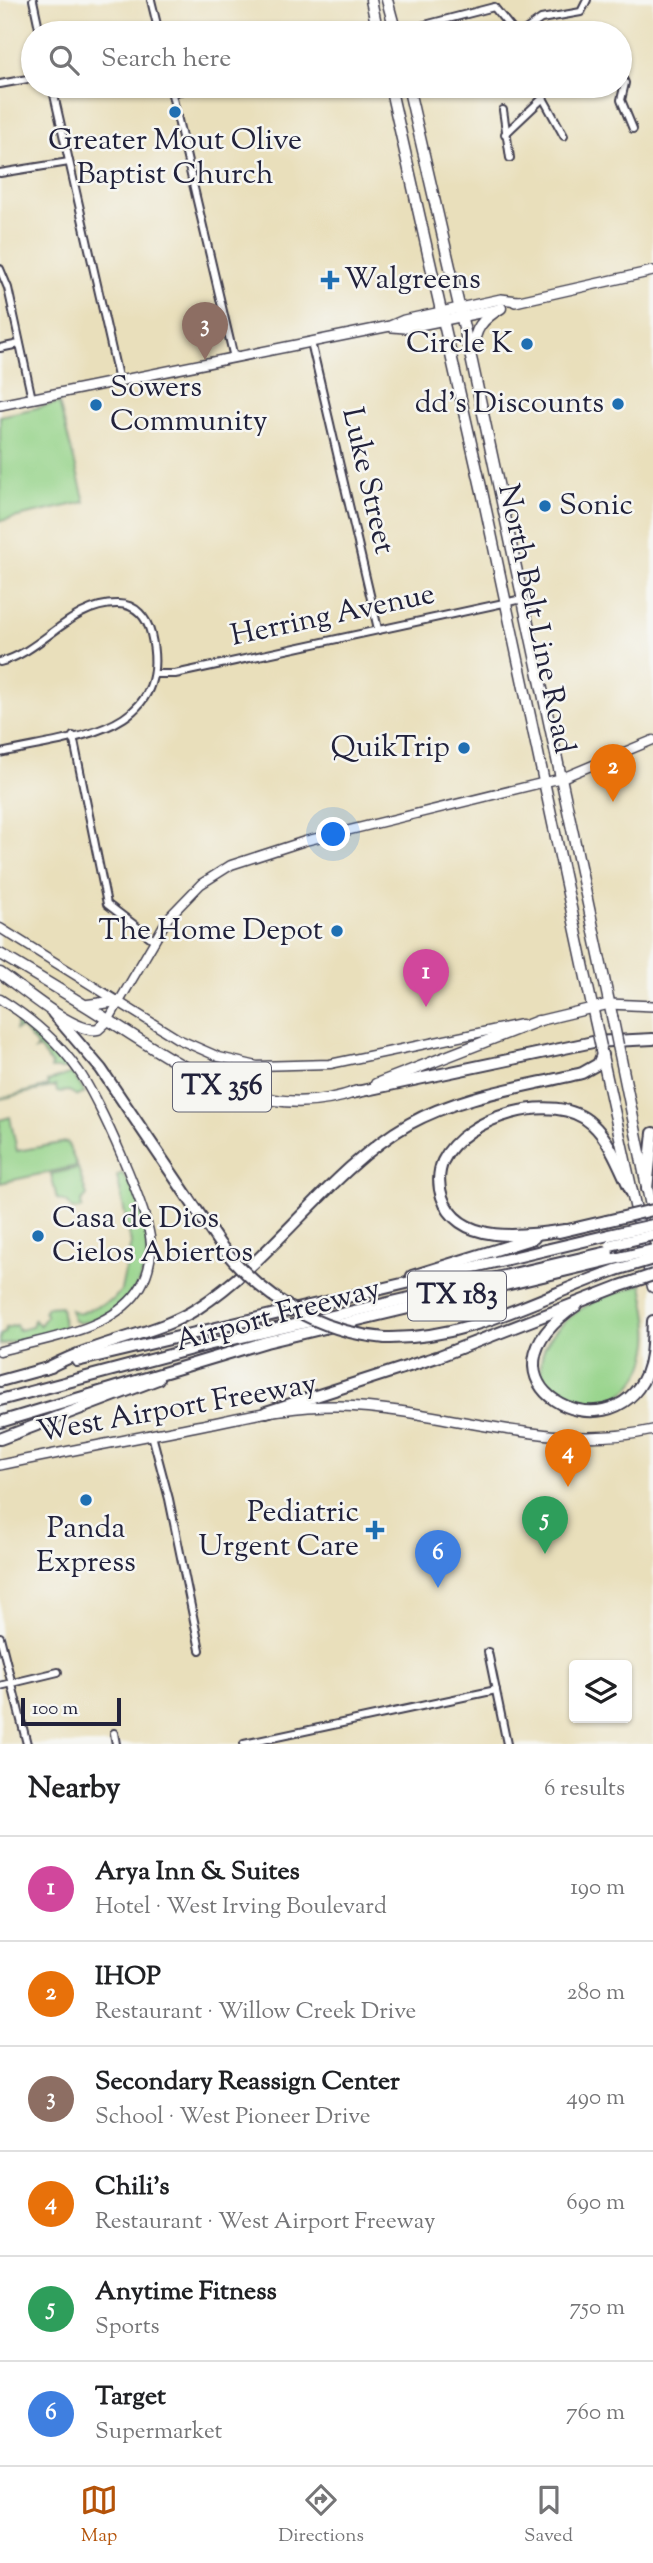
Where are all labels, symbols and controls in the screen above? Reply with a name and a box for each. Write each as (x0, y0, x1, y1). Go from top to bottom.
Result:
search box (21, 21, 632, 98)
icon: search (45, 41, 83, 79)
text: Search here (101, 41, 231, 78)
marker: Greater Mout Olive Baptist Church (167, 104, 183, 120)
place label: Greater Mout Olive Baptist Church (48, 120, 302, 197)
place label: Walgreens (344, 259, 481, 302)
marker: Walgreens (322, 272, 338, 288)
pin: 3 (182, 302, 228, 360)
place label: Circle K (406, 323, 513, 366)
marker: Circle K (519, 336, 535, 352)
place label: Sowers Community (110, 367, 268, 444)
place label: dd's Discounts (415, 383, 604, 426)
marker: dd's Discounts (610, 396, 626, 412)
marker: Sowers Community (88, 397, 104, 413)
street label: Luke Street (329, 404, 405, 558)
street label: North Belt Line Road (485, 480, 585, 758)
place label: Sonic (559, 485, 633, 528)
marker: Sonic (537, 498, 553, 514)
street label: Herring Avenue (227, 573, 439, 659)
place label: QuikTrip (331, 727, 450, 770)
marker: QuikTrip (456, 740, 472, 756)
pin: 2 (590, 744, 636, 802)
your location (316, 817, 350, 851)
place label: The Home Depot (99, 910, 323, 953)
marker: The Home Depot (329, 923, 345, 939)
pin: 1 (403, 949, 449, 1007)
road number: TX 356 (173, 1062, 271, 1112)
place label: Casa de Dios Cielos Abiertos (52, 1198, 253, 1275)
marker: Casa de Dios Cielos Abiertos (30, 1228, 46, 1244)
street label: Airport Freeway (171, 1268, 385, 1364)
road number: TX 183 (408, 1272, 506, 1320)
street label: West Airport Freeway (34, 1363, 320, 1455)
pin: 4 (545, 1429, 591, 1487)
marker: Panda Express (78, 1492, 94, 1508)
place label: Pediatric Urgent Care (198, 1492, 359, 1569)
pin: 5 (522, 1496, 568, 1554)
place label: Panda Express (36, 1508, 136, 1585)
marker: Pediatric Urgent Care (365, 1520, 385, 1540)
pin: 6 (415, 1530, 461, 1588)
map controls (569, 1660, 632, 1723)
button: layers (569, 1660, 632, 1723)
scale bar (21, 1695, 121, 1727)
text: 100 m (32, 1696, 78, 1723)
text: Nearby (28, 1768, 120, 1811)
text: 6 results (544, 1773, 625, 1806)
text: Arya Inn & Suites (95, 1854, 300, 1891)
text: 1 (47, 1872, 55, 1905)
text: 190 m (570, 1872, 625, 1905)
text: Hotel · West Irving Boulevard (95, 1891, 387, 1924)
text: IHOP (95, 1959, 161, 1996)
text: 2 (46, 1977, 56, 2010)
text: 280 m (567, 1977, 625, 2010)
text: Restaurant · Willow Creek Drive (95, 1996, 416, 2029)
text: Secondary Reassign Center (95, 2064, 400, 2101)
text: 3 (46, 2082, 56, 2115)
text: 490 m (566, 2082, 625, 2115)
text: School · West Pioneer Drive (95, 2101, 370, 2134)
text: Chili's (95, 2169, 169, 2206)
text: 4 (45, 2187, 57, 2220)
text: 690 m (566, 2187, 625, 2220)
text: Restaurant · West Airport Freeway (95, 2206, 435, 2239)
text: Anytime Fitness (95, 2274, 277, 2311)
text: 5 (47, 2292, 55, 2325)
text: 750 m (570, 2292, 625, 2325)
text: Sports (95, 2311, 160, 2344)
text: Target (95, 2379, 166, 2416)
text: 6 (45, 2397, 57, 2430)
text: 760 m (566, 2397, 625, 2430)
text: Supermarket (95, 2416, 222, 2449)
tab: Map (80, 2481, 118, 2550)
tab: Directions (278, 2481, 364, 2550)
tab: Saved (524, 2481, 573, 2550)

